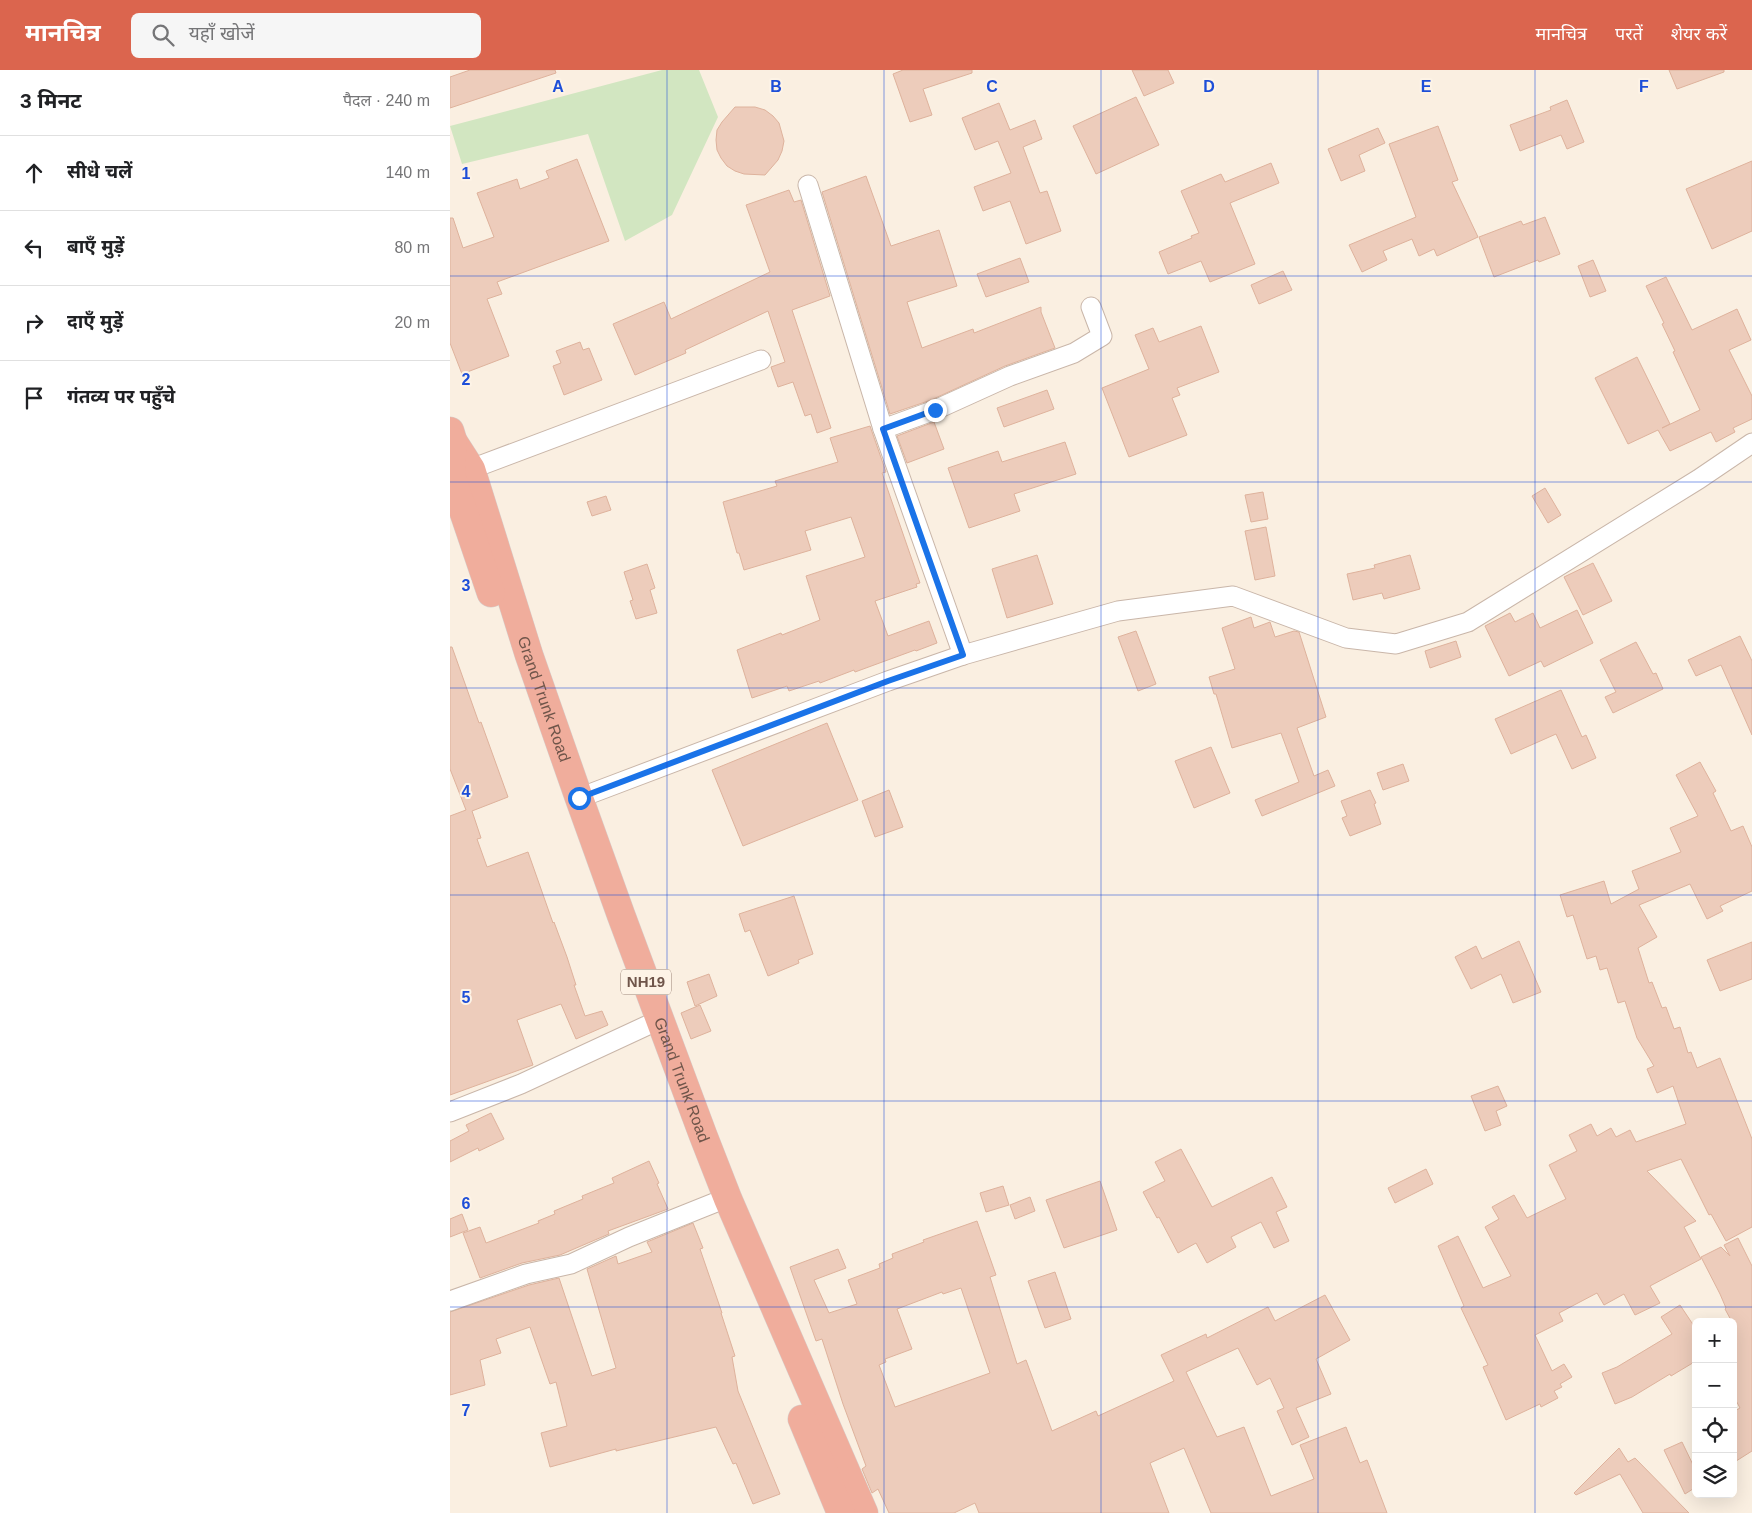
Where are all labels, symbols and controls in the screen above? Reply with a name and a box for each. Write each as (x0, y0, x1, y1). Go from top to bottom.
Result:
search box (131, 13, 481, 58)
text: मानचित्र (25, 19, 101, 46)
icon: search (149, 21, 177, 49)
text: यहाँ खोजें (189, 23, 255, 44)
text: मानचित्र (1535, 24, 1587, 44)
text: परतें (1615, 24, 1643, 44)
text: शेयर करें (1671, 24, 1727, 44)
text: A (552, 78, 564, 95)
text: B (770, 78, 782, 95)
text: C (986, 78, 998, 95)
text: D (1203, 78, 1215, 95)
text: E (1421, 78, 1432, 95)
text: F (1639, 78, 1649, 95)
text: 3 मिनट (20, 89, 82, 112)
text: पैदल · 240 m (343, 92, 430, 109)
icon: ahead (20, 159, 48, 187)
text: सीधे चलें (67, 161, 132, 182)
text: 140 m (386, 164, 430, 181)
text: 1 (462, 165, 471, 182)
icon: left (20, 234, 48, 262)
text: बाएँ मुड़ें (67, 236, 124, 257)
text: 80 m (394, 239, 430, 256)
icon: right (20, 309, 48, 337)
text: दाएँ मुड़ें (67, 311, 123, 332)
text: 20 m (394, 314, 430, 331)
text: 2 (462, 371, 471, 388)
icon: arrive (20, 384, 48, 412)
text: गंतव्य पर पहुँचे (67, 386, 175, 407)
route end (924, 399, 947, 422)
text: 3 (462, 577, 471, 594)
street label: Grand Trunk Road (515, 634, 574, 764)
text: 4 (462, 783, 471, 800)
route start (568, 787, 591, 810)
road number: NH19 (621, 970, 671, 994)
text: 5 (462, 989, 471, 1006)
street label: Grand Trunk Road (651, 1015, 713, 1145)
text: 6 (462, 1195, 471, 1212)
map controls (1692, 1318, 1737, 1498)
button: + (1692, 1318, 1737, 1363)
button: − (1692, 1363, 1737, 1408)
text: 7 (462, 1402, 471, 1419)
button: locate (1692, 1408, 1737, 1453)
button: layers (1692, 1453, 1737, 1498)

